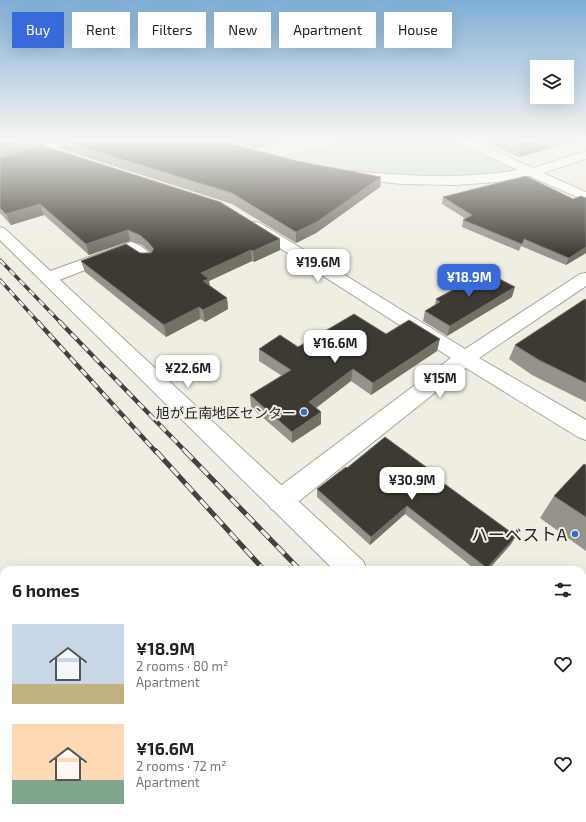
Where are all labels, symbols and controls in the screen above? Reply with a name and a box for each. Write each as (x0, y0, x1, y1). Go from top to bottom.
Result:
chip: Buy (12, 12, 64, 48)
chip: Rent (72, 12, 130, 48)
chip: Filters (138, 12, 206, 48)
chip: New (214, 12, 271, 48)
chip: Apartment (279, 12, 376, 48)
chip: House (384, 12, 452, 48)
map controls (530, 60, 574, 104)
button: layers (530, 60, 574, 104)
pin: ¥19.6M (285, 249, 351, 283)
text: ¥19.6M (296, 254, 340, 270)
pin: ¥18.9M (436, 264, 502, 298)
text: ¥18.9M (446, 269, 492, 285)
pin: ¥16.6M (302, 330, 368, 364)
text: ¥16.6M (313, 335, 357, 351)
pin: ¥22.6M (155, 355, 221, 389)
text: ¥22.6M (165, 360, 211, 376)
pin: ¥15M (416, 365, 464, 399)
text: ¥15M (423, 370, 457, 386)
place label: 旭が丘南地区センター (156, 404, 296, 421)
marker: 旭が丘南地区センター (299, 407, 309, 417)
pin: ¥30.9M (379, 467, 445, 501)
text: ¥30.9M (389, 472, 435, 488)
place label: ハーベストA (471, 524, 567, 544)
marker: ハーベストA (570, 529, 580, 539)
icon: filters (552, 579, 574, 601)
text: 6 homes (12, 580, 80, 600)
text: ¥18.9M (136, 638, 195, 658)
icon: home (44, 640, 92, 688)
icon: heart (552, 653, 574, 675)
text: 2 rooms · 80 m² (136, 658, 228, 674)
text: Apartment (136, 674, 200, 690)
text: ¥16.6M (136, 738, 194, 758)
icon: home (44, 740, 92, 788)
icon: heart (552, 753, 574, 775)
text: 2 rooms · 72 m² (136, 758, 227, 774)
text: Apartment (136, 774, 200, 790)

